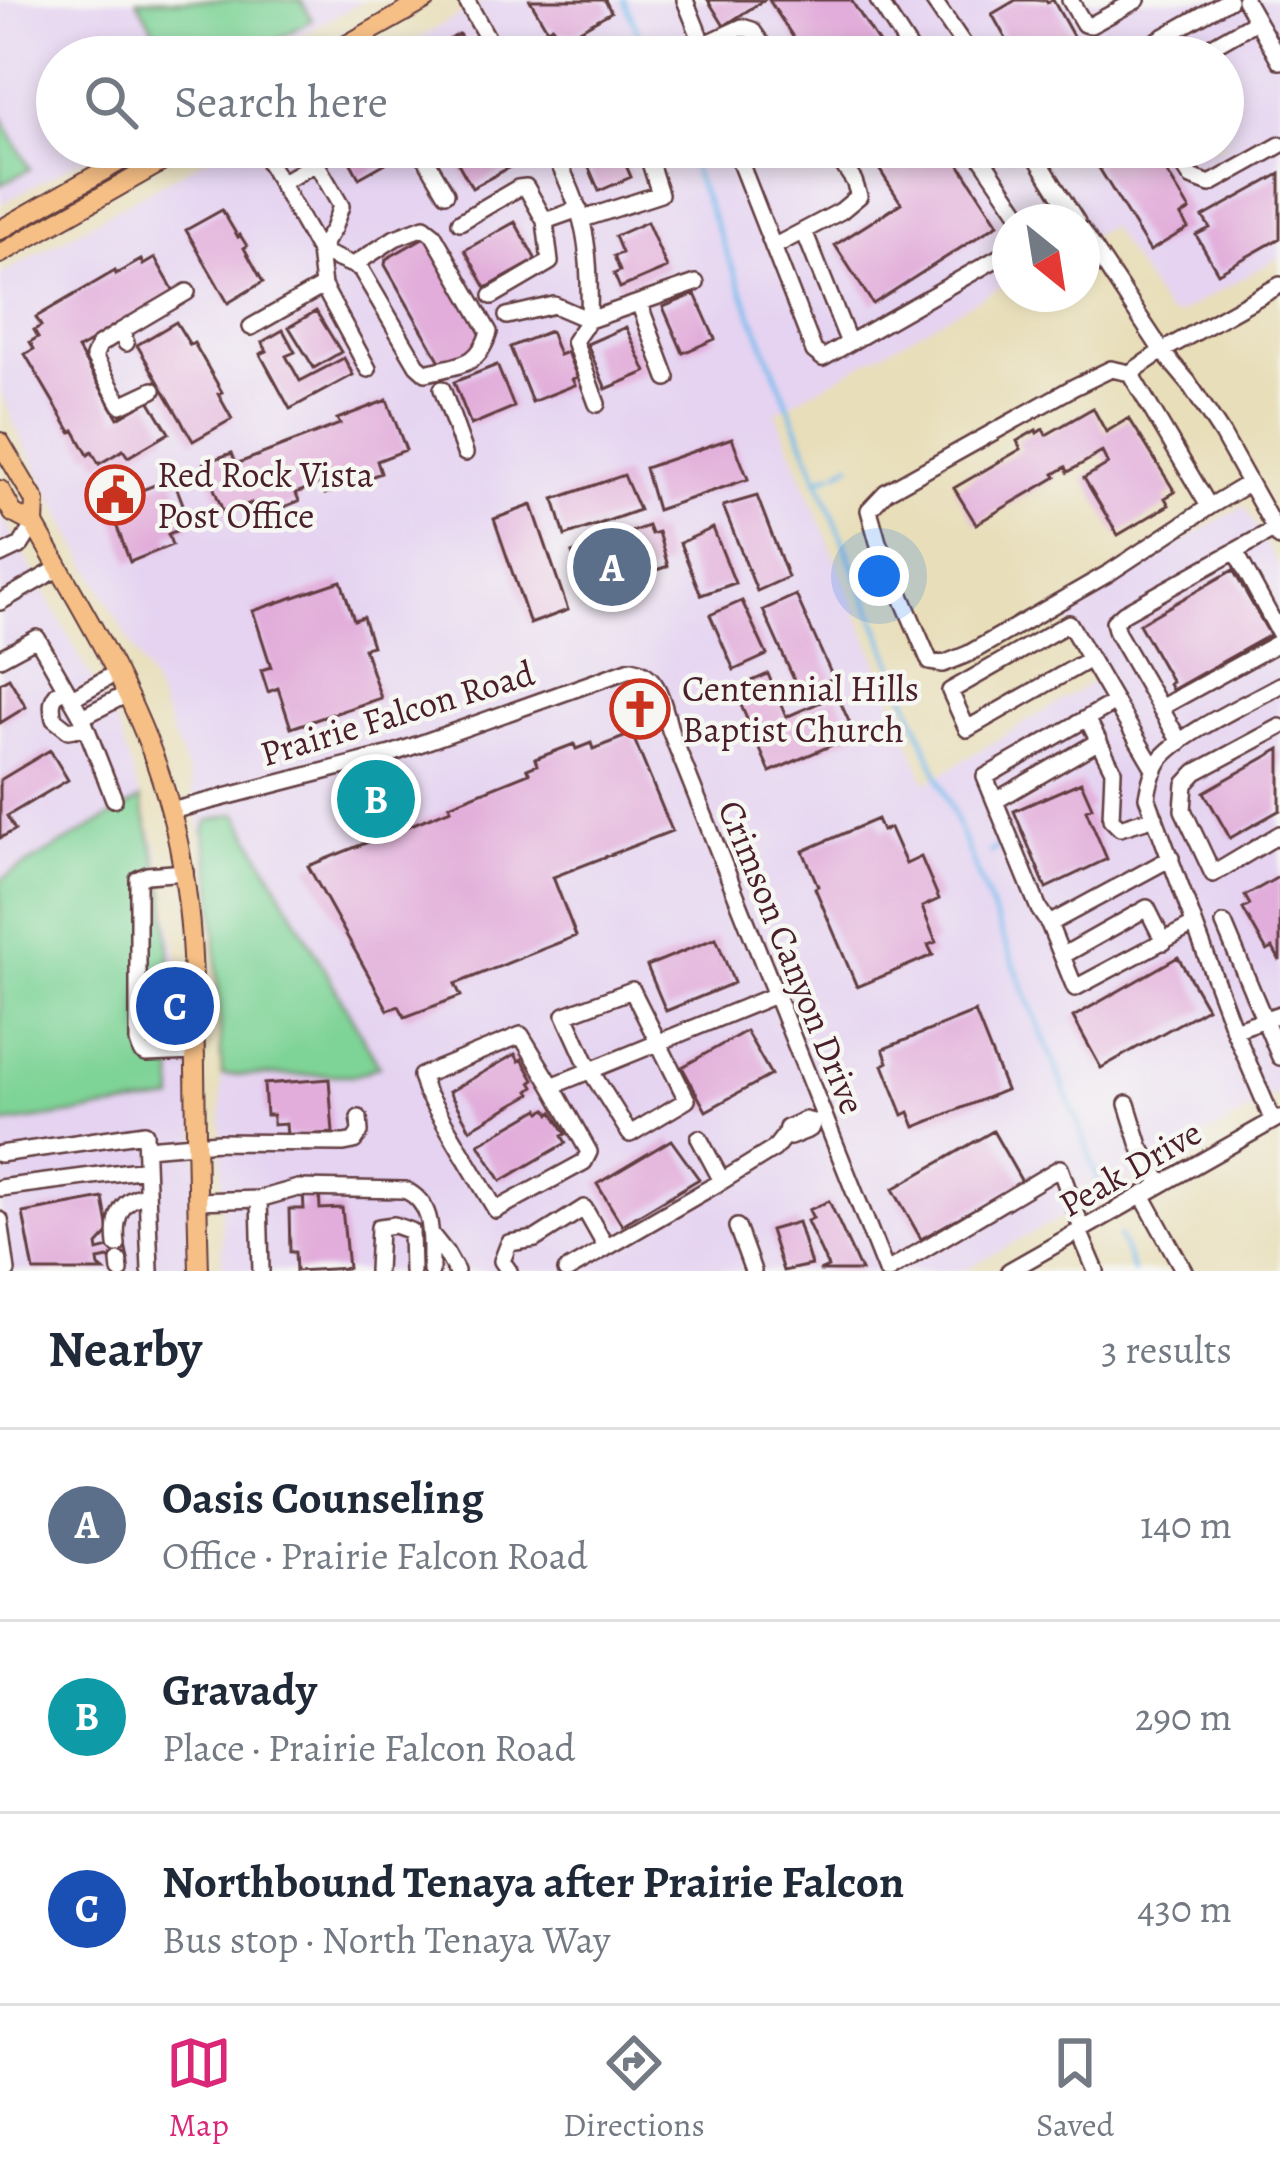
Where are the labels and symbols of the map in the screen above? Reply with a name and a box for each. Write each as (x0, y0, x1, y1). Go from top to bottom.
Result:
north arrow (992, 204, 1100, 312)
place label: Red Rock Vista Post Office (157, 450, 374, 540)
public building icon: Red Rock Vista Post Office (84, 464, 146, 526)
pin: A (573, 522, 651, 612)
your location (849, 546, 909, 606)
street label: Prairie Falcon Road (254, 648, 541, 778)
place label: Centennial Hills Baptist Church (682, 664, 919, 754)
church icon: Centennial Hills Baptist Church (609, 678, 671, 740)
pin: B (337, 754, 415, 844)
street label: Crimson Canyon Drive (707, 793, 877, 1121)
pin: C (136, 961, 214, 1051)
street label: Peak Drive (1050, 1108, 1210, 1228)

